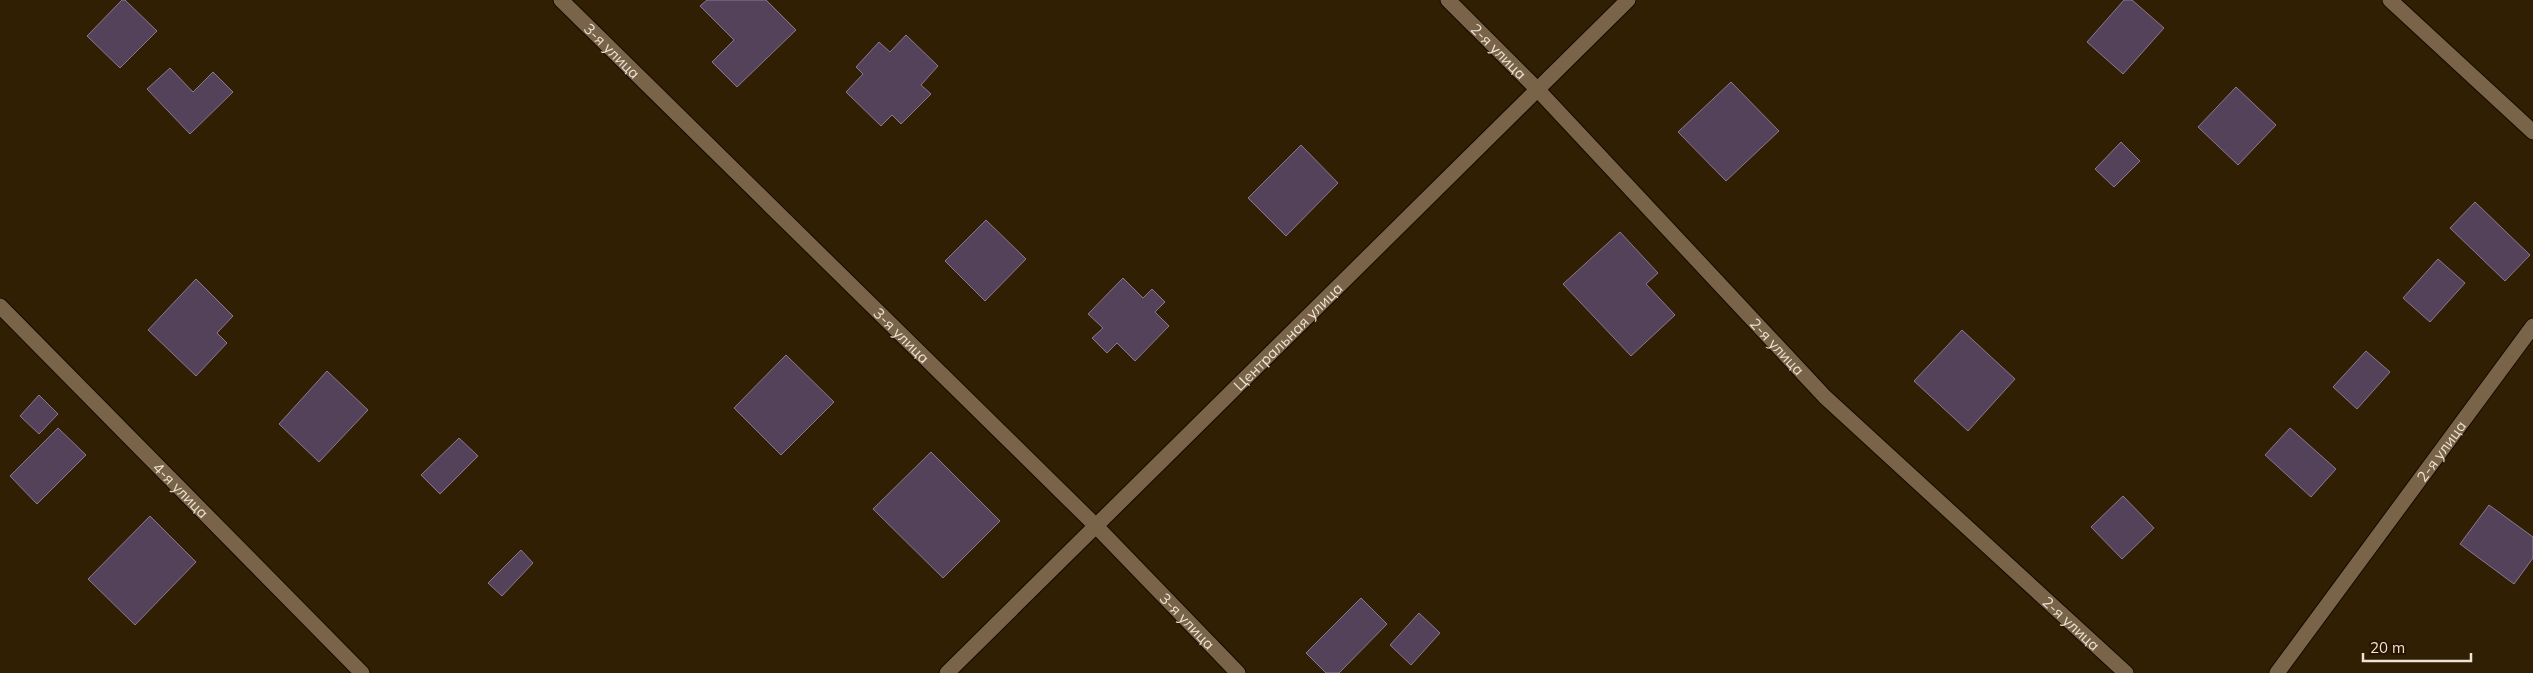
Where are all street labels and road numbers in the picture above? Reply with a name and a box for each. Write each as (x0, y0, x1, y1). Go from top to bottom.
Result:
street label: 3-я улица (580, 19, 644, 82)
street label: 2-я улица (1467, 19, 1531, 83)
street label: Центральная улица (1229, 278, 1346, 394)
street label: 3-я улица (870, 303, 934, 367)
street label: 2-я улица (1746, 314, 1809, 379)
street label: 2-я улица (2412, 417, 2470, 485)
street label: 4-я улица (149, 458, 213, 522)
street label: 3-я улица (1156, 588, 1219, 653)
street label: 2-я улица (2039, 592, 2104, 654)

